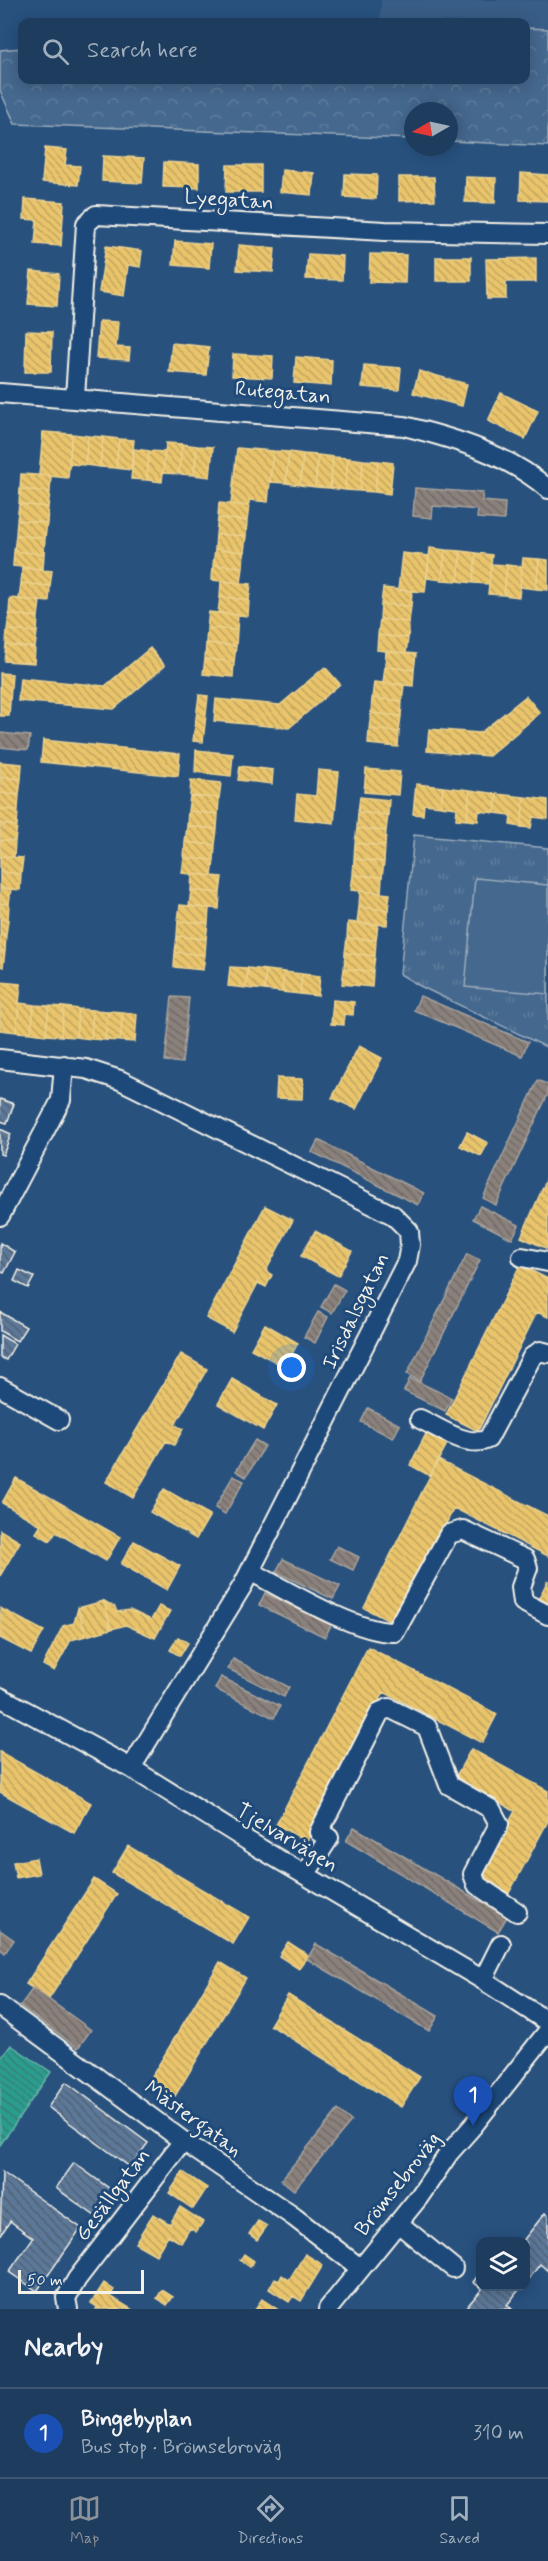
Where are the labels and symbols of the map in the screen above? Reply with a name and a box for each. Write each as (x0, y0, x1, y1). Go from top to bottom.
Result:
north arrow (404, 102, 458, 156)
street label: Lyegatan (183, 183, 275, 218)
street label: Rutegatan (234, 375, 332, 412)
street label: Irisdalsgatan (316, 1248, 397, 1374)
your location (277, 1353, 306, 1382)
street label: Tjelvarvägen (231, 1797, 343, 1879)
street label: Mästergatan (137, 2074, 248, 2166)
pin: 1 (454, 2076, 492, 2126)
street label: Brömsebroväg (348, 2126, 448, 2242)
street label: Gesällgatan (69, 2143, 158, 2248)
scale bar (18, 2267, 144, 2294)

